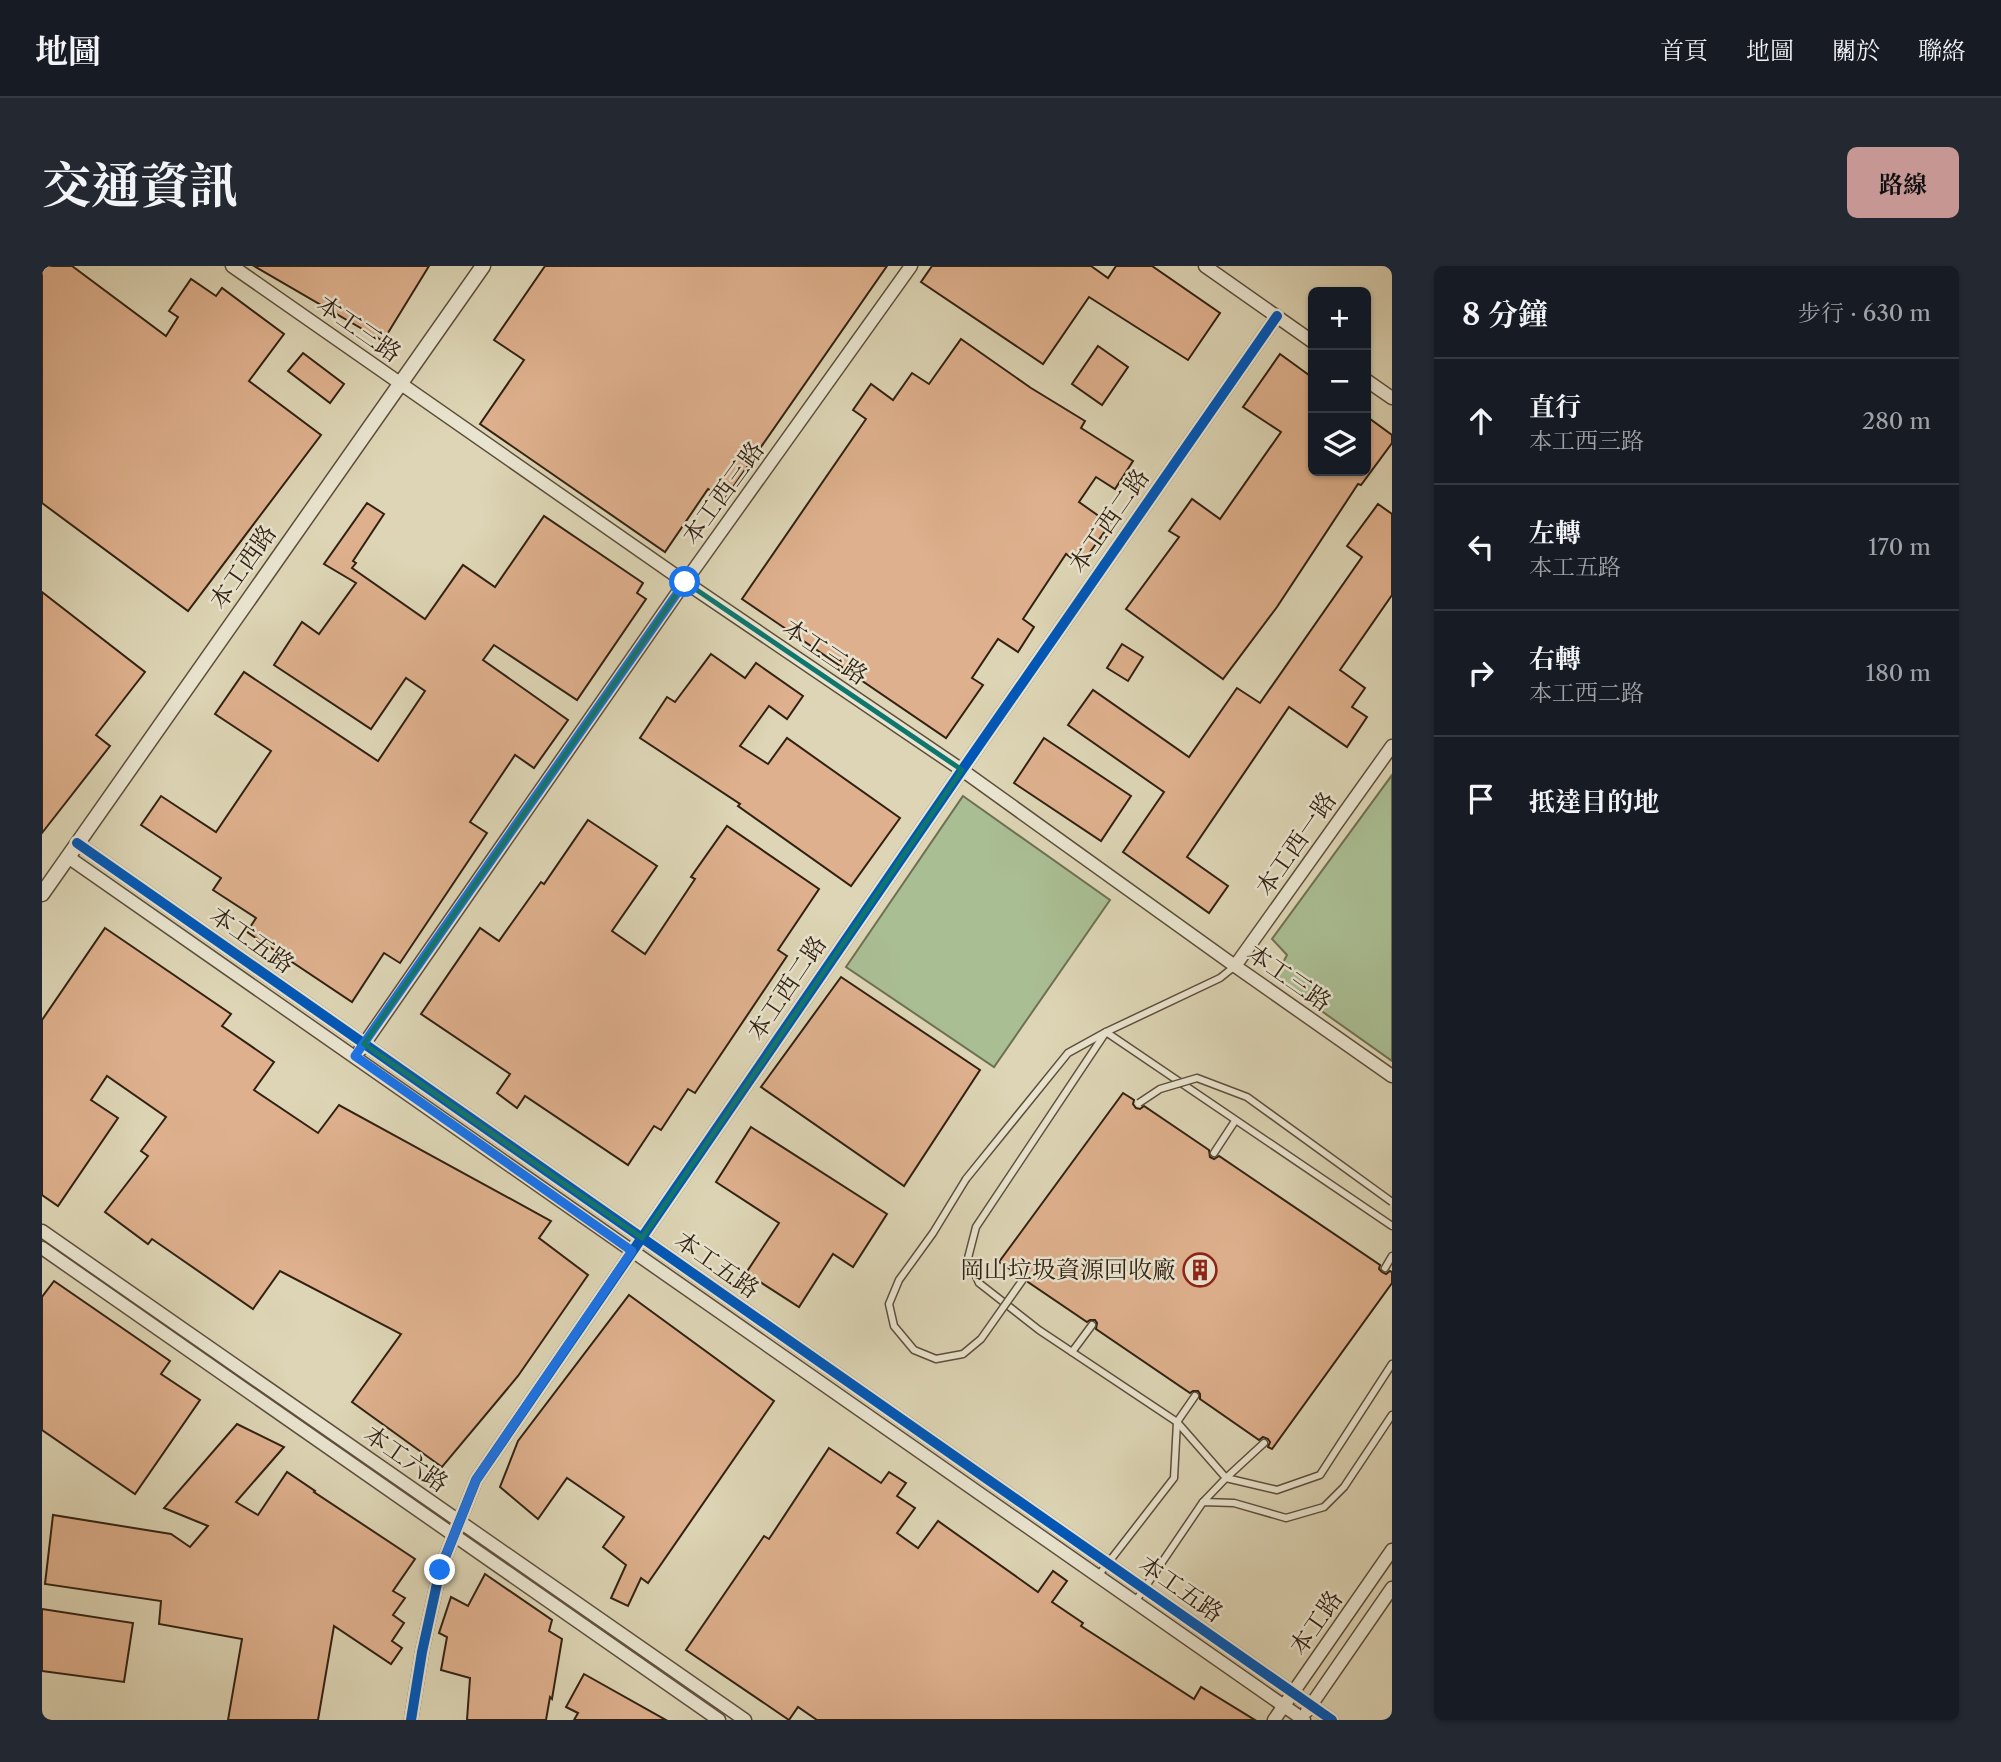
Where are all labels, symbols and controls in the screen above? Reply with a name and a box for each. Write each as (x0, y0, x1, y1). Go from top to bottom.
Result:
text: 地圖 (35, 31, 101, 72)
text: 首頁 (1660, 36, 1708, 65)
text: 地圖 (1746, 36, 1794, 65)
text: 關於 (1832, 36, 1880, 65)
text: 聯絡 (1918, 36, 1966, 65)
button: 路線 (1847, 147, 1959, 218)
text: 交通資訊 (42, 155, 238, 216)
map controls (1308, 287, 1371, 476)
button: + (1308, 287, 1371, 350)
street label: 本工三路 (312, 289, 407, 368)
text: 8 分鐘 (1462, 296, 1548, 333)
text: 步行 · 630 m (1798, 299, 1931, 327)
button: − (1308, 350, 1371, 413)
text: 直行 (1529, 391, 1581, 423)
icon: ahead (1462, 402, 1500, 440)
text: 280 m (1862, 407, 1931, 435)
button: layers (1308, 413, 1371, 476)
text: 本工西三路 (1529, 427, 1644, 455)
street label: 本工西三路 (676, 436, 770, 550)
street label: 本工西二路 (1062, 463, 1155, 578)
text: 左轉 (1529, 517, 1581, 549)
street label: 本工西路 (203, 519, 282, 614)
icon: left (1462, 528, 1500, 566)
text: 170 m (1868, 533, 1931, 561)
text: 本工五路 (1529, 553, 1621, 581)
route start (669, 566, 700, 597)
street label: 本工三路 (777, 613, 873, 690)
text: 右轉 (1529, 643, 1581, 675)
icon: right (1462, 654, 1500, 692)
text: 180 m (1866, 659, 1931, 687)
text: 本工西二路 (1529, 679, 1644, 707)
icon: arrive (1462, 780, 1500, 818)
street label: 本工西一路 (1249, 786, 1342, 901)
text: 抵達目的地 (1529, 786, 1659, 818)
street label: 本工五路 (205, 900, 300, 979)
street label: 本工西二路 (741, 930, 832, 1046)
street label: 本工三路 (1242, 938, 1337, 1017)
street label: 本工五路 (670, 1225, 765, 1304)
building icon: 岡山垃圾資源回收廠 (1181, 1251, 1219, 1289)
place label: 岡山垃圾資源回收廠 (960, 1255, 1176, 1284)
street label: 本工六路 (359, 1419, 454, 1498)
street label: 本工五路 (1134, 1549, 1229, 1628)
route end (424, 1554, 455, 1585)
street label: 本工路 (1283, 1585, 1348, 1661)

